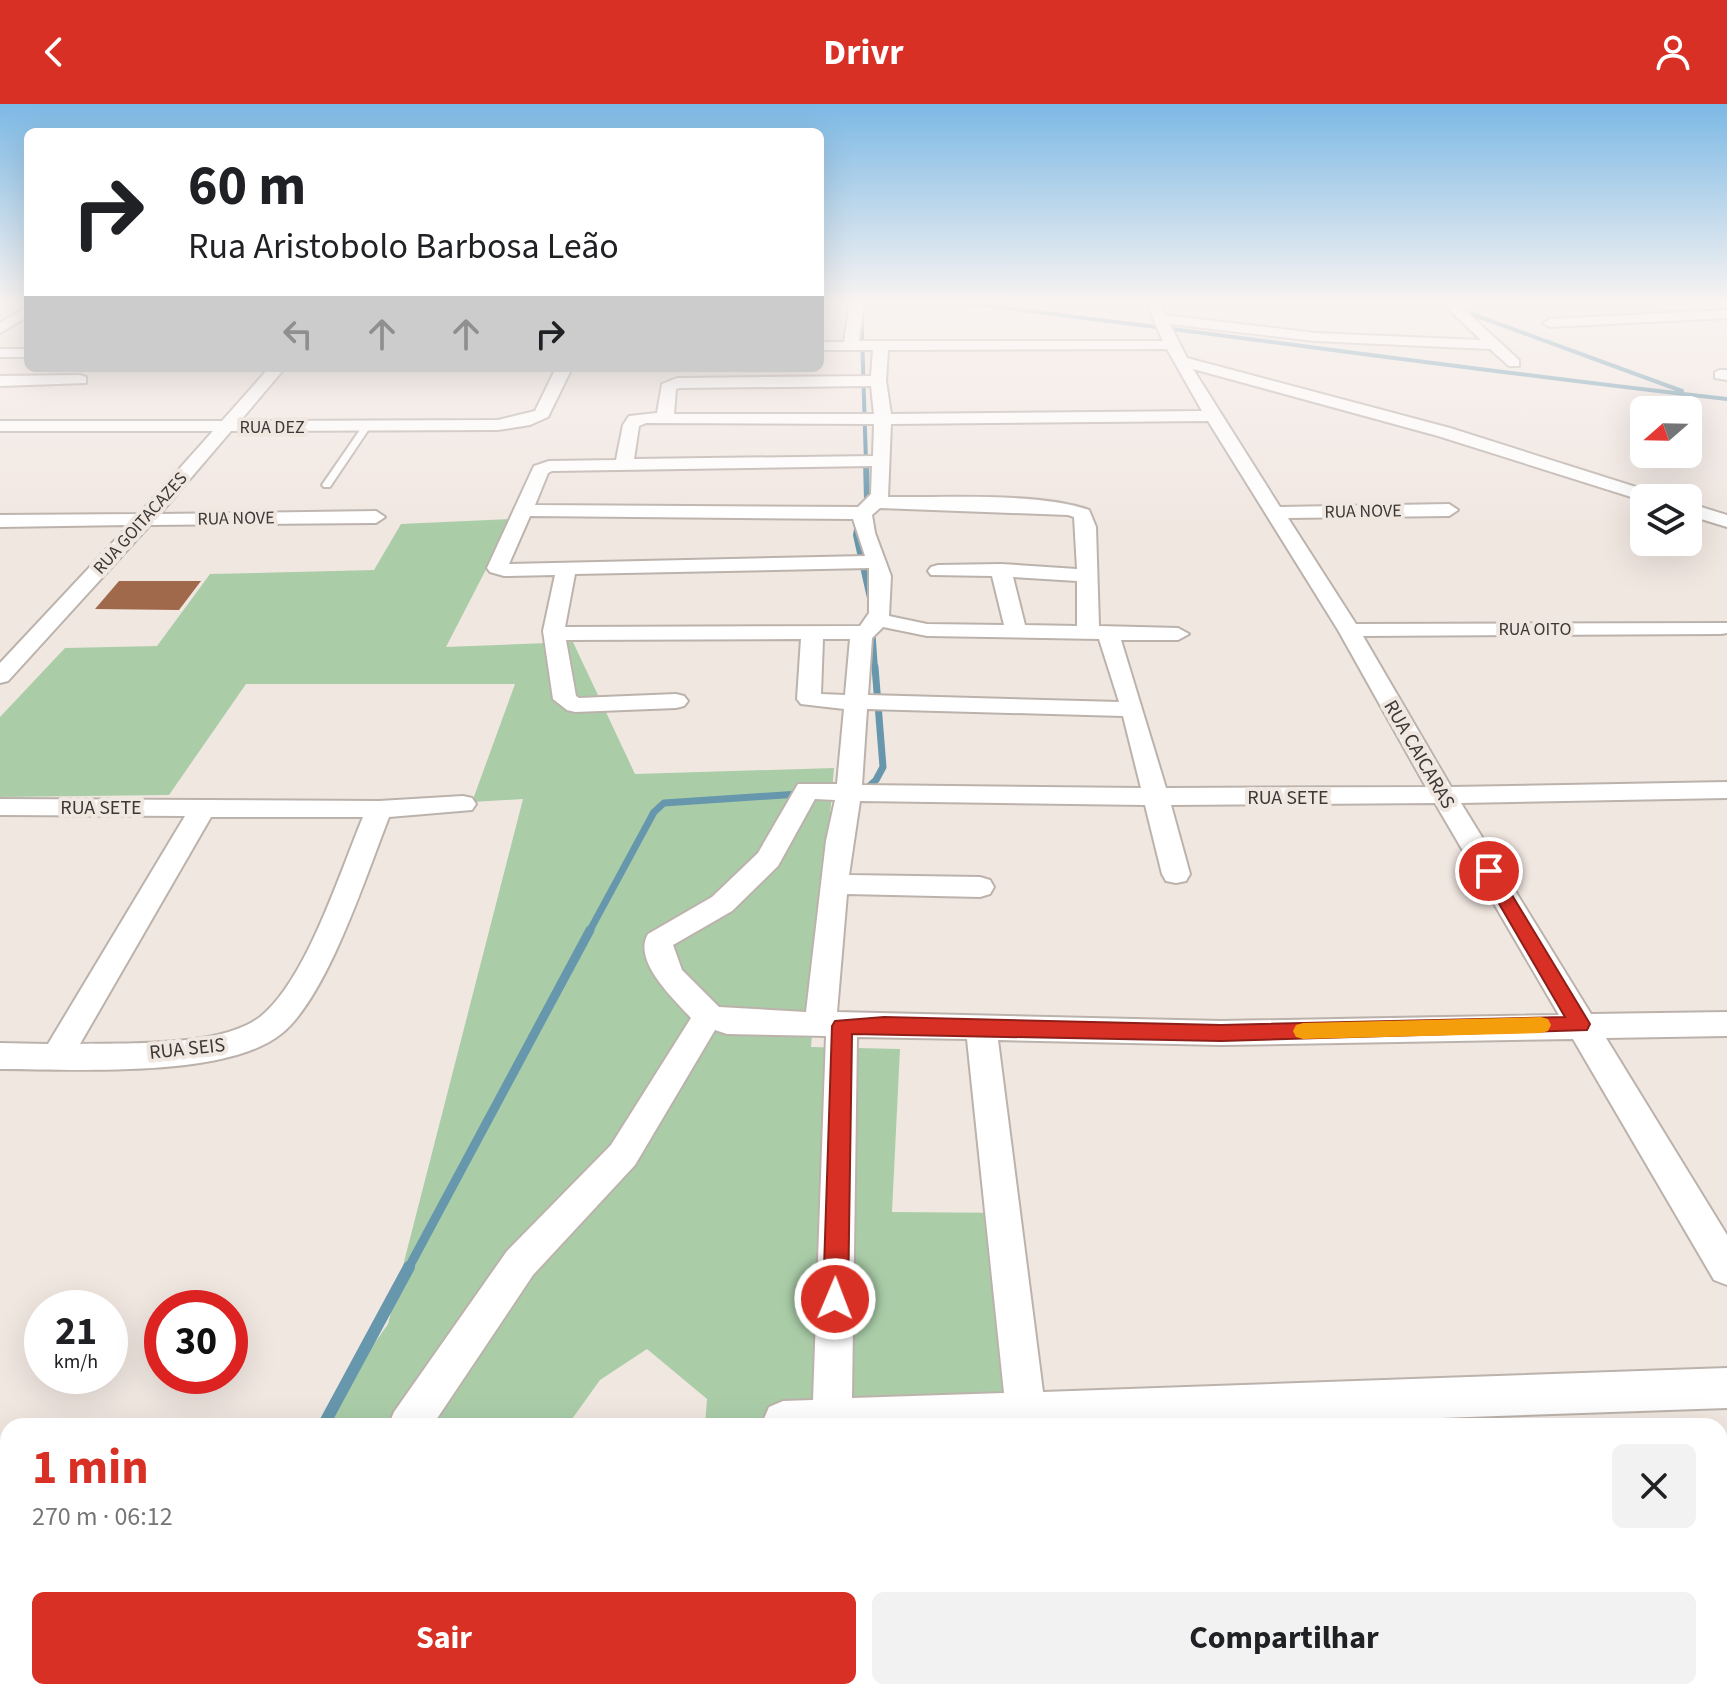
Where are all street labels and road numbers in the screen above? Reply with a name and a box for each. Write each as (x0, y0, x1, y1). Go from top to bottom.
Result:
street label: RUA DEZ (239, 415, 305, 440)
street label: RUA GOITACAZES (88, 467, 193, 580)
street label: RUA NOVE (1324, 498, 1402, 525)
street label: RUA NOVE (197, 505, 275, 532)
street label: RUA OITO (1499, 617, 1571, 642)
street label: RUA CAICARAS (1377, 695, 1462, 814)
street label: RUA SETE (1247, 784, 1329, 812)
street label: RUA SETE (60, 794, 142, 822)
street label: RUA SEIS (148, 1031, 226, 1067)

